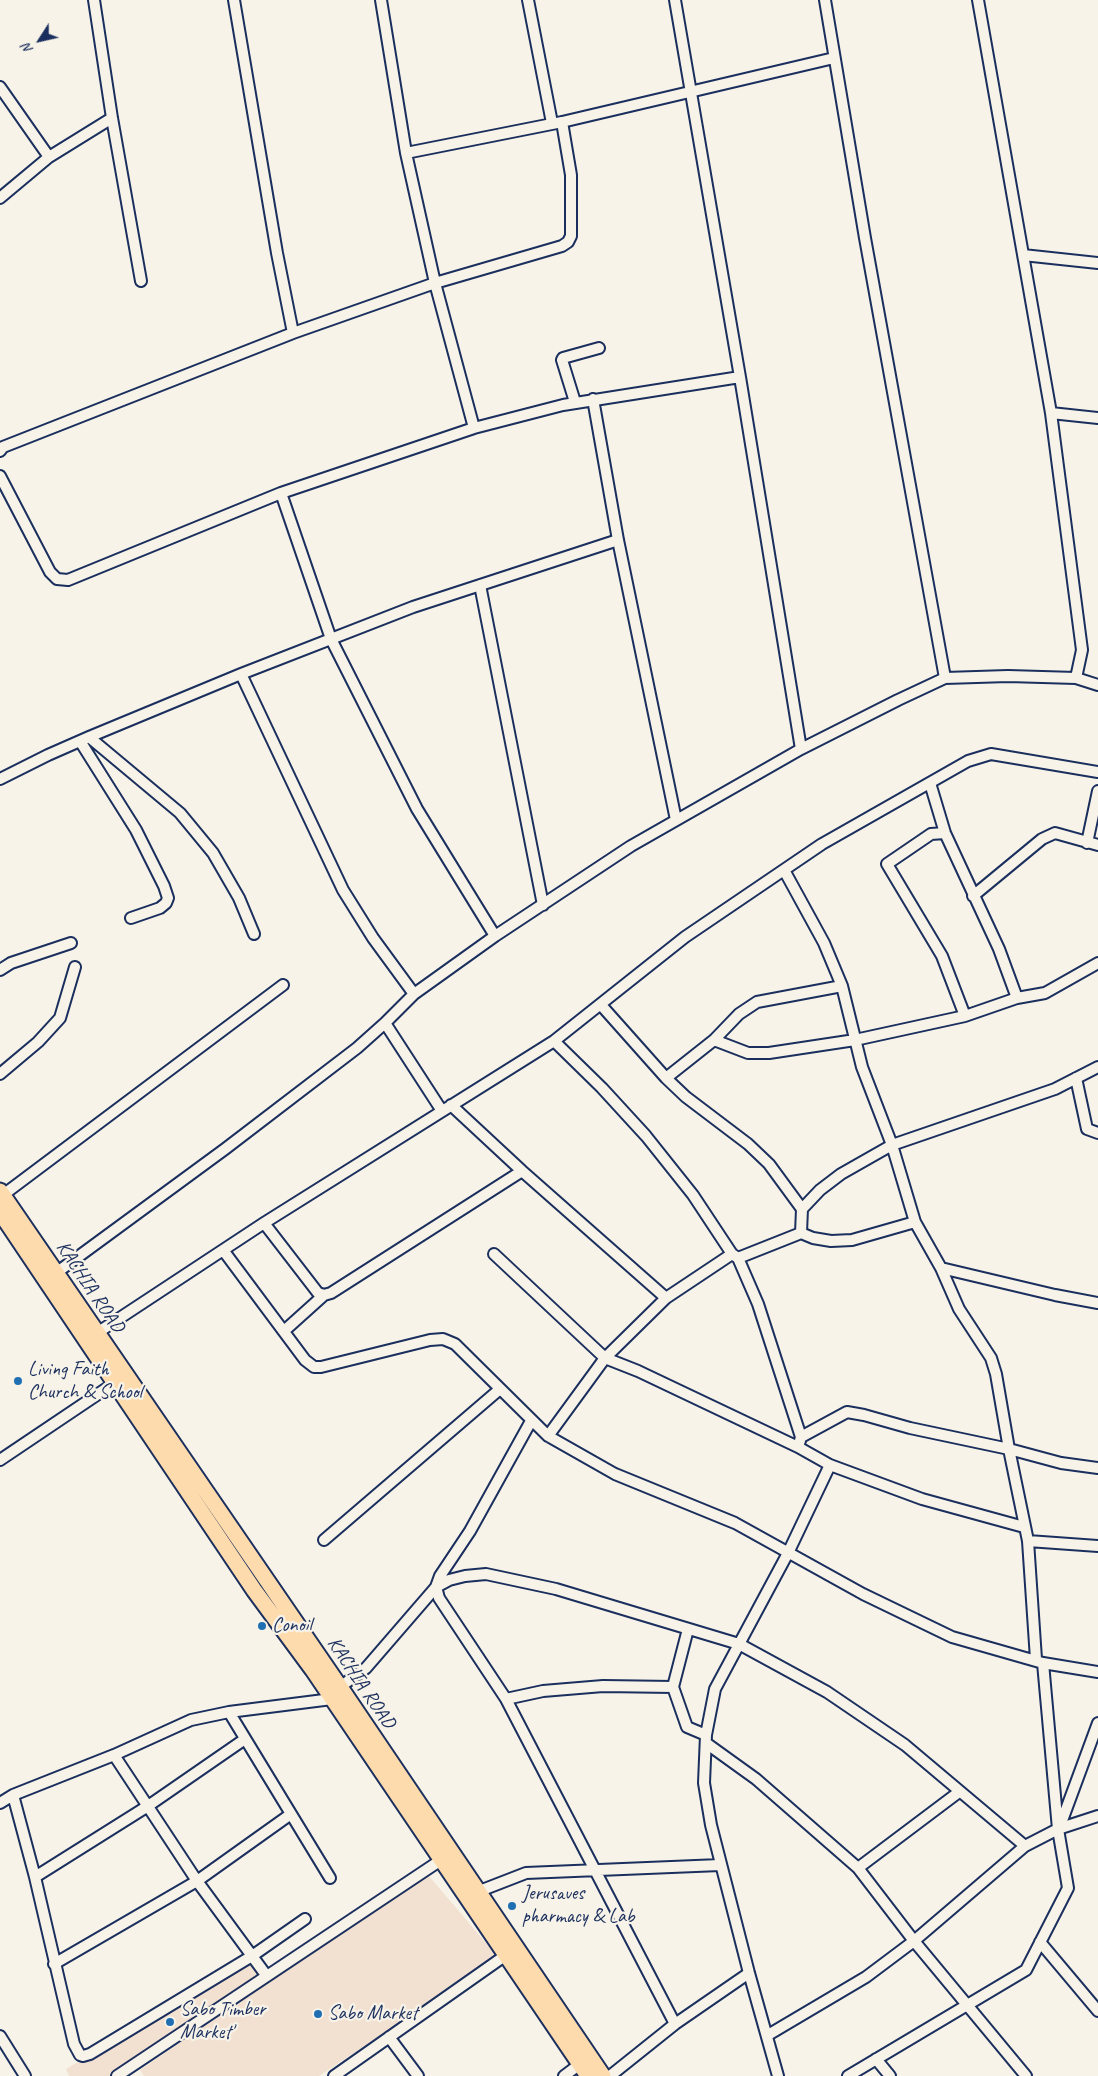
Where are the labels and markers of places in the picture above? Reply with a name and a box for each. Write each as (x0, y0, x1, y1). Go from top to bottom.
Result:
place label: Living Faith Church & School (28, 1358, 142, 1405)
marker: Living Faith Church & School (12, 1375, 24, 1387)
place label: Conoil (272, 1614, 312, 1638)
marker: Conoil (256, 1620, 268, 1632)
place label: Jerusaves pharmacy & Lab (522, 1882, 635, 1929)
marker: Jerusaves pharmacy & Lab (506, 1900, 518, 1912)
place label: Sabo Timber Market' (180, 1998, 265, 2045)
place label: Sabo Market (328, 2002, 418, 2026)
marker: Sabo Market (312, 2008, 324, 2020)
marker: Sabo Timber Market' (164, 2016, 176, 2028)

